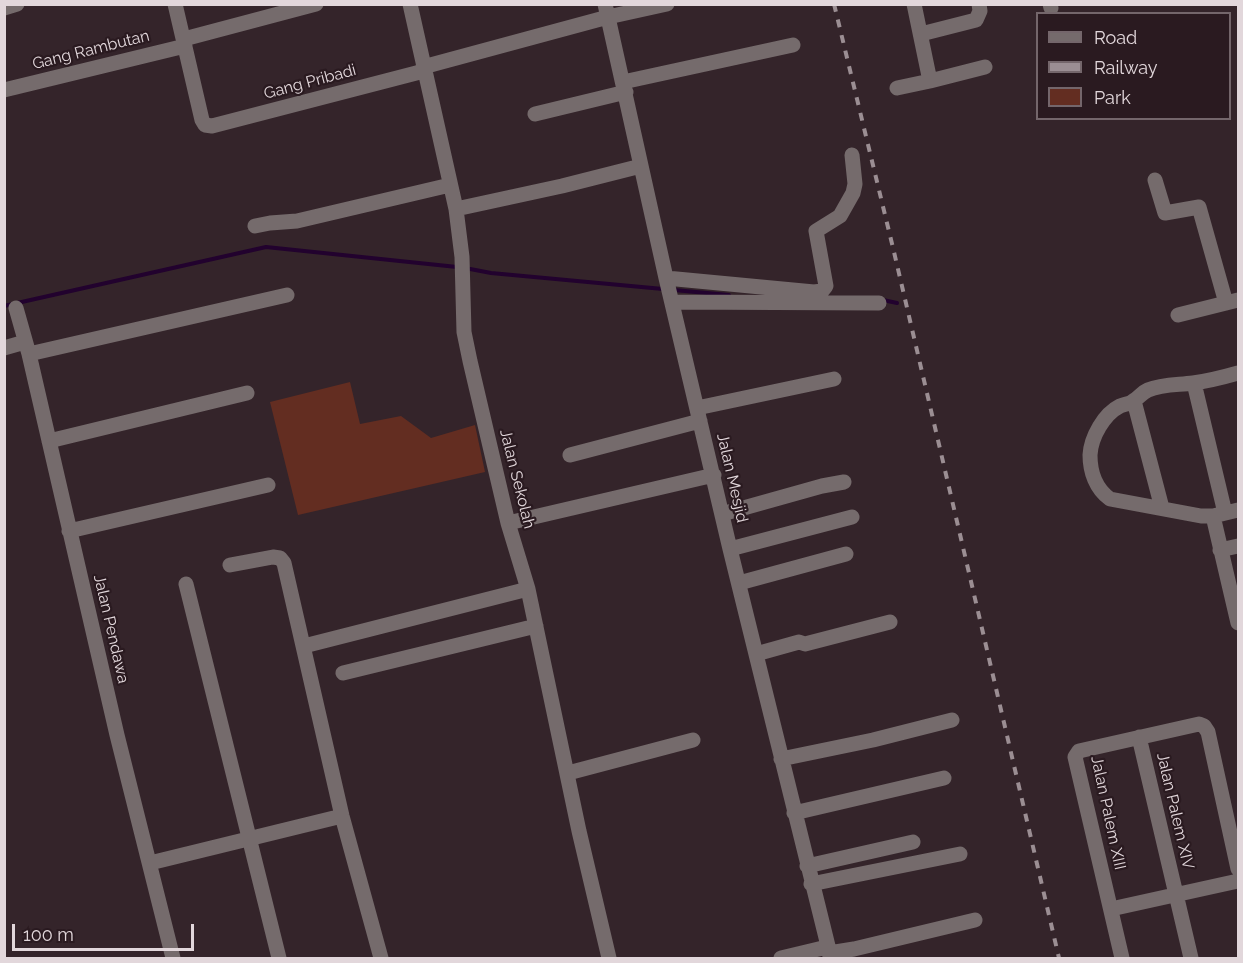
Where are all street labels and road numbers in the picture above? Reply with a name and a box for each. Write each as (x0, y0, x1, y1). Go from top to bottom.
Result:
street label: Gang Rambutan (30, 26, 152, 74)
street label: Gang Pribadi (262, 60, 358, 104)
street label: Jalan Sekolah (495, 427, 539, 531)
street label: Jalan Mesjid (712, 432, 752, 524)
street label: Jalan Pendawa (89, 573, 133, 685)
street label: Jalan Palem XIV (1152, 751, 1198, 871)
street label: Jalan Palem XIII (1087, 754, 1129, 872)

